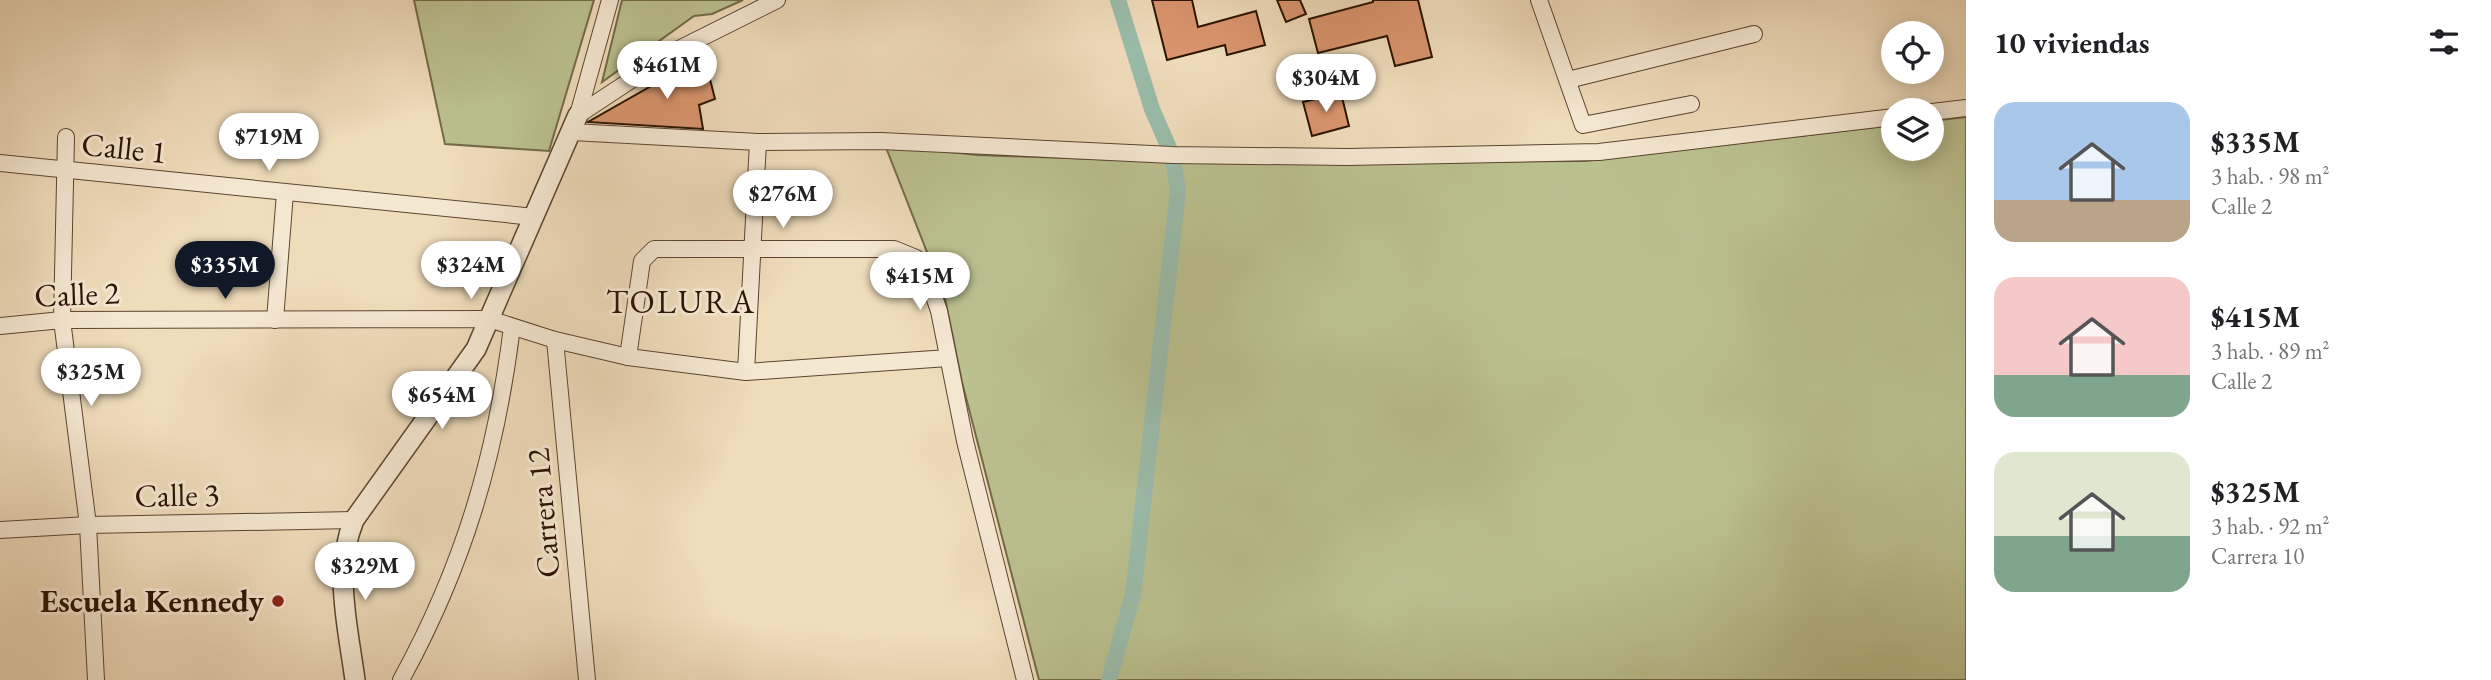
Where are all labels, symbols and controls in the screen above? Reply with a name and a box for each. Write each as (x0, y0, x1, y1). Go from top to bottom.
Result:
map controls (1881, 21, 1944, 161)
button: locate (1881, 21, 1944, 84)
text: 10 viviendas (1994, 23, 2150, 62)
icon: filters (2425, 23, 2463, 61)
pin: $461M (618, 42, 716, 101)
text: $461M (633, 49, 701, 79)
pin: $304M (1277, 54, 1375, 114)
text: $304M (1292, 62, 1360, 92)
button: layers (1881, 98, 1944, 161)
pin: $719M (220, 114, 318, 173)
text: $719M (235, 121, 303, 151)
text: $335M (2211, 122, 2300, 161)
street label: Calle 1 (79, 123, 169, 173)
icon: home (2050, 130, 2134, 214)
text: 3 hab. · 98 m² (2211, 161, 2330, 191)
pin: $276M (734, 170, 832, 230)
text: $276M (749, 178, 817, 208)
text: Calle 2 (2211, 191, 2272, 221)
pin: $335M (176, 242, 274, 301)
pin: $324M (422, 242, 520, 301)
text: $335M (191, 249, 259, 279)
text: $324M (437, 249, 505, 279)
pin: $415M (871, 252, 969, 312)
text: $415M (886, 260, 954, 290)
street label: Calle 2 (34, 272, 121, 316)
district label: TOLURA (606, 280, 756, 323)
text: $415M (2211, 297, 2300, 336)
icon: home (2050, 305, 2134, 389)
text: 3 hab. · 89 m² (2211, 336, 2330, 366)
pin: $325M (42, 348, 140, 408)
text: $325M (57, 356, 125, 386)
text: Calle 2 (2211, 366, 2272, 396)
pin: $654M (393, 372, 491, 431)
text: $654M (408, 379, 476, 409)
street label: Carrera 12 (516, 446, 570, 580)
text: $325M (2211, 472, 2300, 511)
street label: Calle 3 (134, 473, 220, 517)
icon: home (2050, 480, 2134, 564)
text: 3 hab. · 92 m² (2211, 511, 2330, 541)
text: Carrera 10 (2211, 541, 2304, 571)
pin: $329M (316, 542, 414, 602)
text: $329M (331, 550, 399, 580)
place label: Escuela Kennedy (40, 580, 265, 622)
marker: Escuela Kennedy (270, 593, 286, 609)

